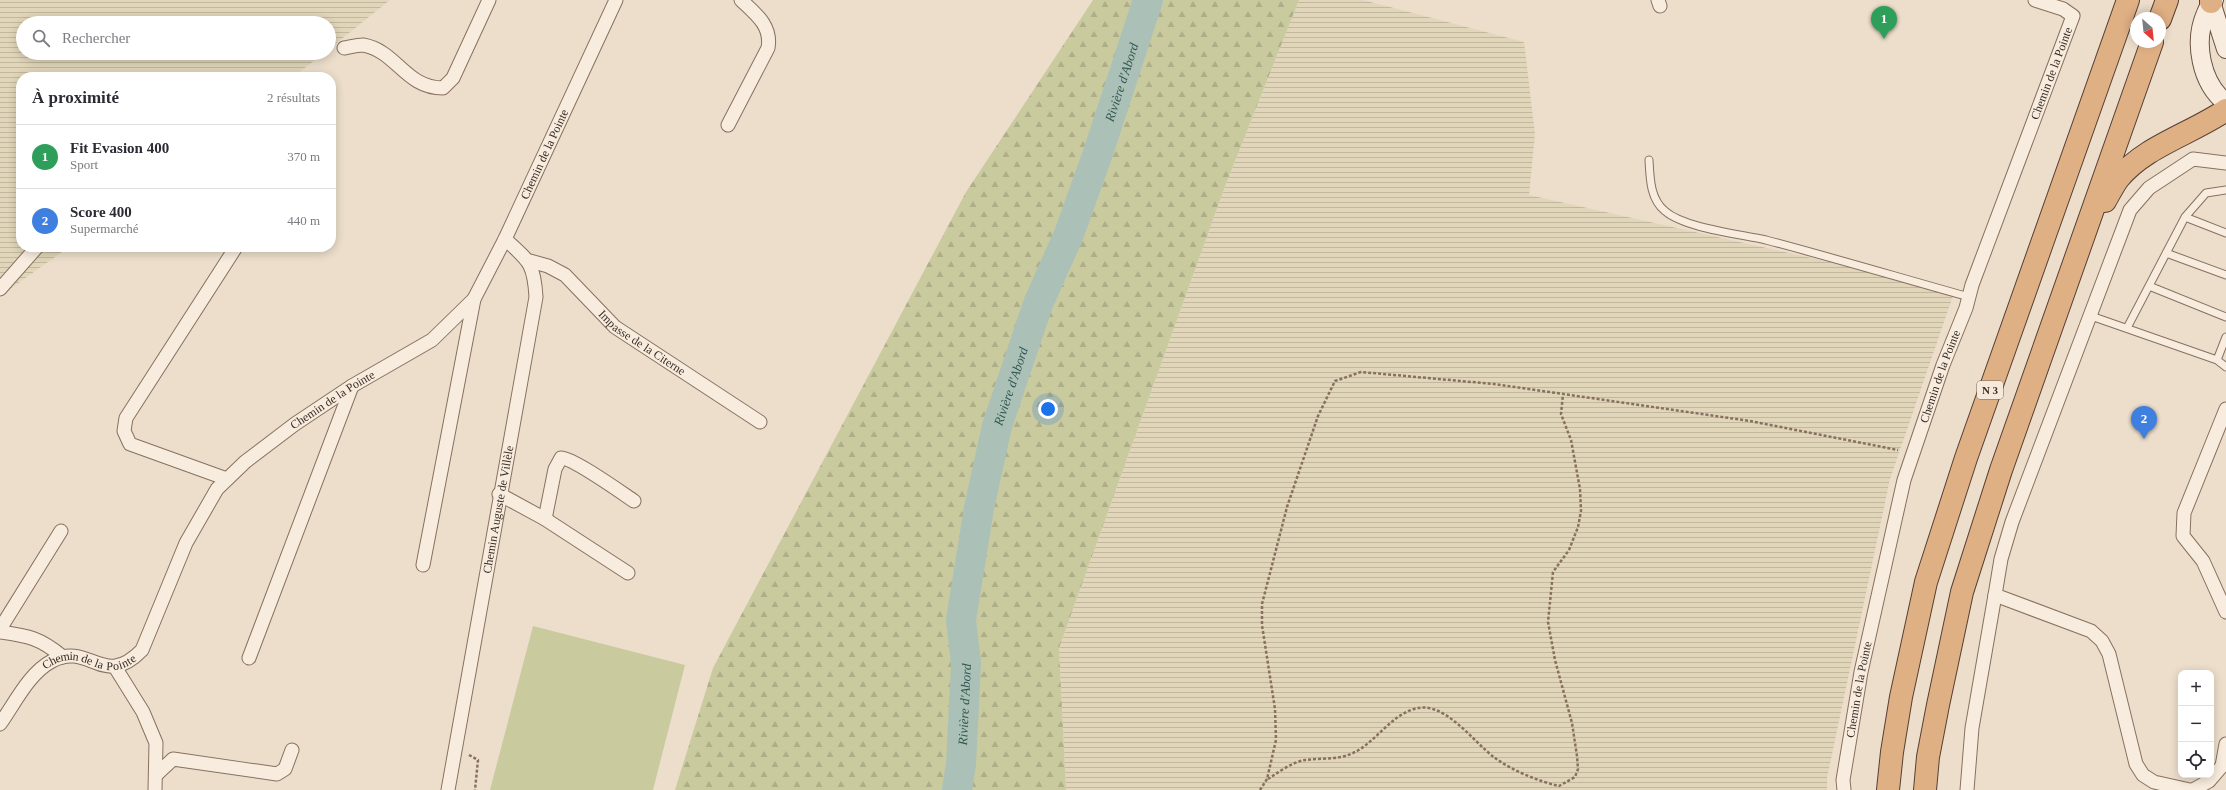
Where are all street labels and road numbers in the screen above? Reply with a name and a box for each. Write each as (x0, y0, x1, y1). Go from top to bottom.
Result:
street label: Chemin de la Pointe (2028, 25, 2075, 122)
street label: Chemin de la Pointe (517, 107, 571, 201)
street label: Impasse de la Citerne (595, 307, 688, 378)
street label: Chemin de la Pointe (1917, 328, 1963, 425)
street label: Chemin de la Pointe (287, 368, 377, 432)
road number: N 3 (1977, 381, 2003, 399)
street label: Chemin Auguste de Villèle (480, 444, 516, 574)
street label: Chemin de la Pointe (1843, 640, 1875, 739)
street label: Chemin de la Pointe (39, 649, 139, 673)

